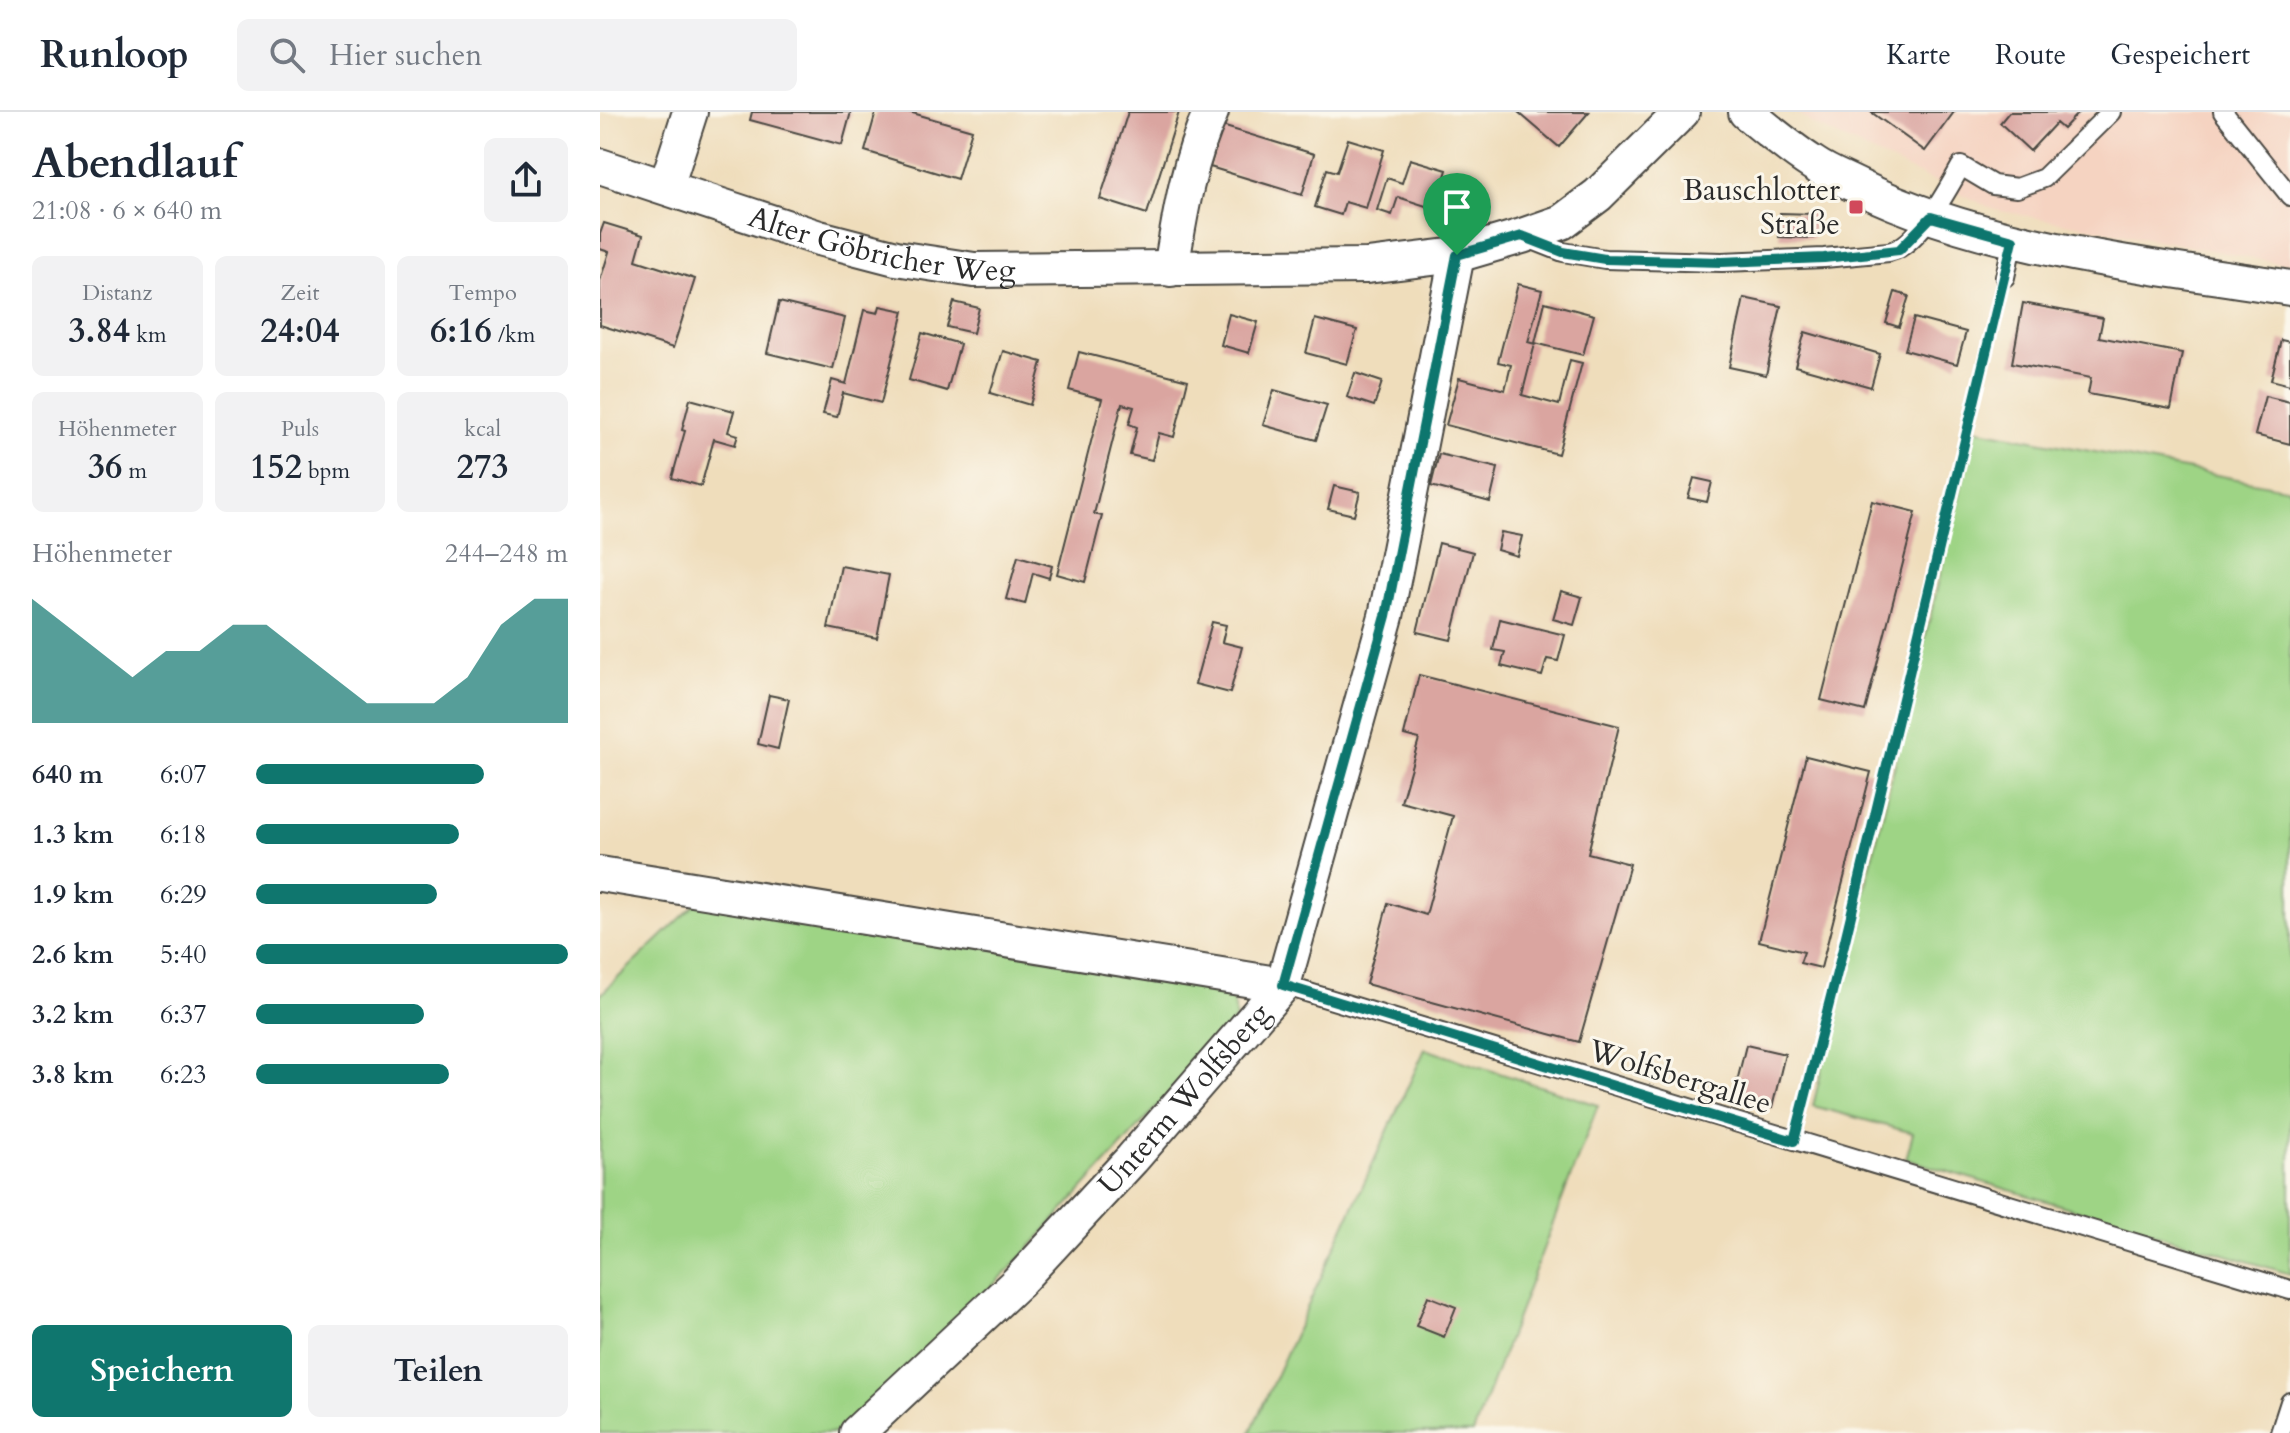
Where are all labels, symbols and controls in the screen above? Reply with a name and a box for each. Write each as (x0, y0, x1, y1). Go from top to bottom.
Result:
search box (237, 19, 797, 91)
text: Runloop (40, 29, 189, 81)
icon: search (265, 33, 309, 77)
text: Hier suchen (329, 35, 482, 76)
text: Karte (1886, 36, 1951, 74)
text: Route (1995, 36, 2066, 74)
text: Gespeichert (2110, 36, 2250, 74)
text: Abendlauf (32, 133, 237, 193)
button: share (484, 138, 568, 222)
place label: Bauschlotter Straße (1683, 170, 1840, 245)
pin (1423, 173, 1491, 255)
icon: arrive (1435, 185, 1479, 229)
text: 21:08 · 6 × 640 m (32, 193, 222, 228)
street label: Alter Göbricher Weg (743, 196, 1016, 292)
marker: Bauschlotter Straße (1847, 198, 1865, 216)
text: Distanz (82, 278, 152, 308)
text: Zeit (281, 278, 319, 308)
text: Tempo (448, 278, 517, 308)
text: 3.84 (68, 308, 130, 354)
text: 24:04 (260, 308, 340, 354)
text: 6:16 (430, 308, 492, 354)
text: km (130, 320, 167, 350)
text: /km (492, 320, 535, 350)
text: Höhenmeter (58, 414, 177, 444)
text: Puls (281, 414, 319, 444)
text: kcal (464, 414, 501, 444)
text: 36 (88, 444, 122, 490)
text: 152 (250, 444, 302, 490)
text: 273 (457, 444, 509, 490)
text: m (122, 456, 147, 486)
text: bpm (302, 456, 350, 486)
text: Höhenmeter (32, 536, 172, 571)
text: 244–248 m (445, 536, 568, 571)
text: 640 m (32, 757, 103, 792)
text: 6:07 (160, 757, 207, 792)
text: 1.3 km (32, 817, 113, 852)
text: 6:18 (160, 817, 207, 852)
text: 1.9 km (32, 877, 113, 912)
text: 6:29 (160, 877, 207, 912)
text: 2.6 km (32, 937, 113, 972)
text: 5:40 (160, 937, 207, 972)
street label: Unterm Wolfsberg (1089, 994, 1279, 1204)
text: 3.2 km (32, 997, 113, 1032)
text: 6:37 (160, 997, 207, 1032)
street label: Wolfsbergallee (1583, 1029, 1776, 1124)
text: 3.8 km (32, 1057, 113, 1092)
text: 6:23 (160, 1057, 207, 1092)
button: Speichern (32, 1325, 292, 1417)
button: Teilen (308, 1325, 568, 1417)

